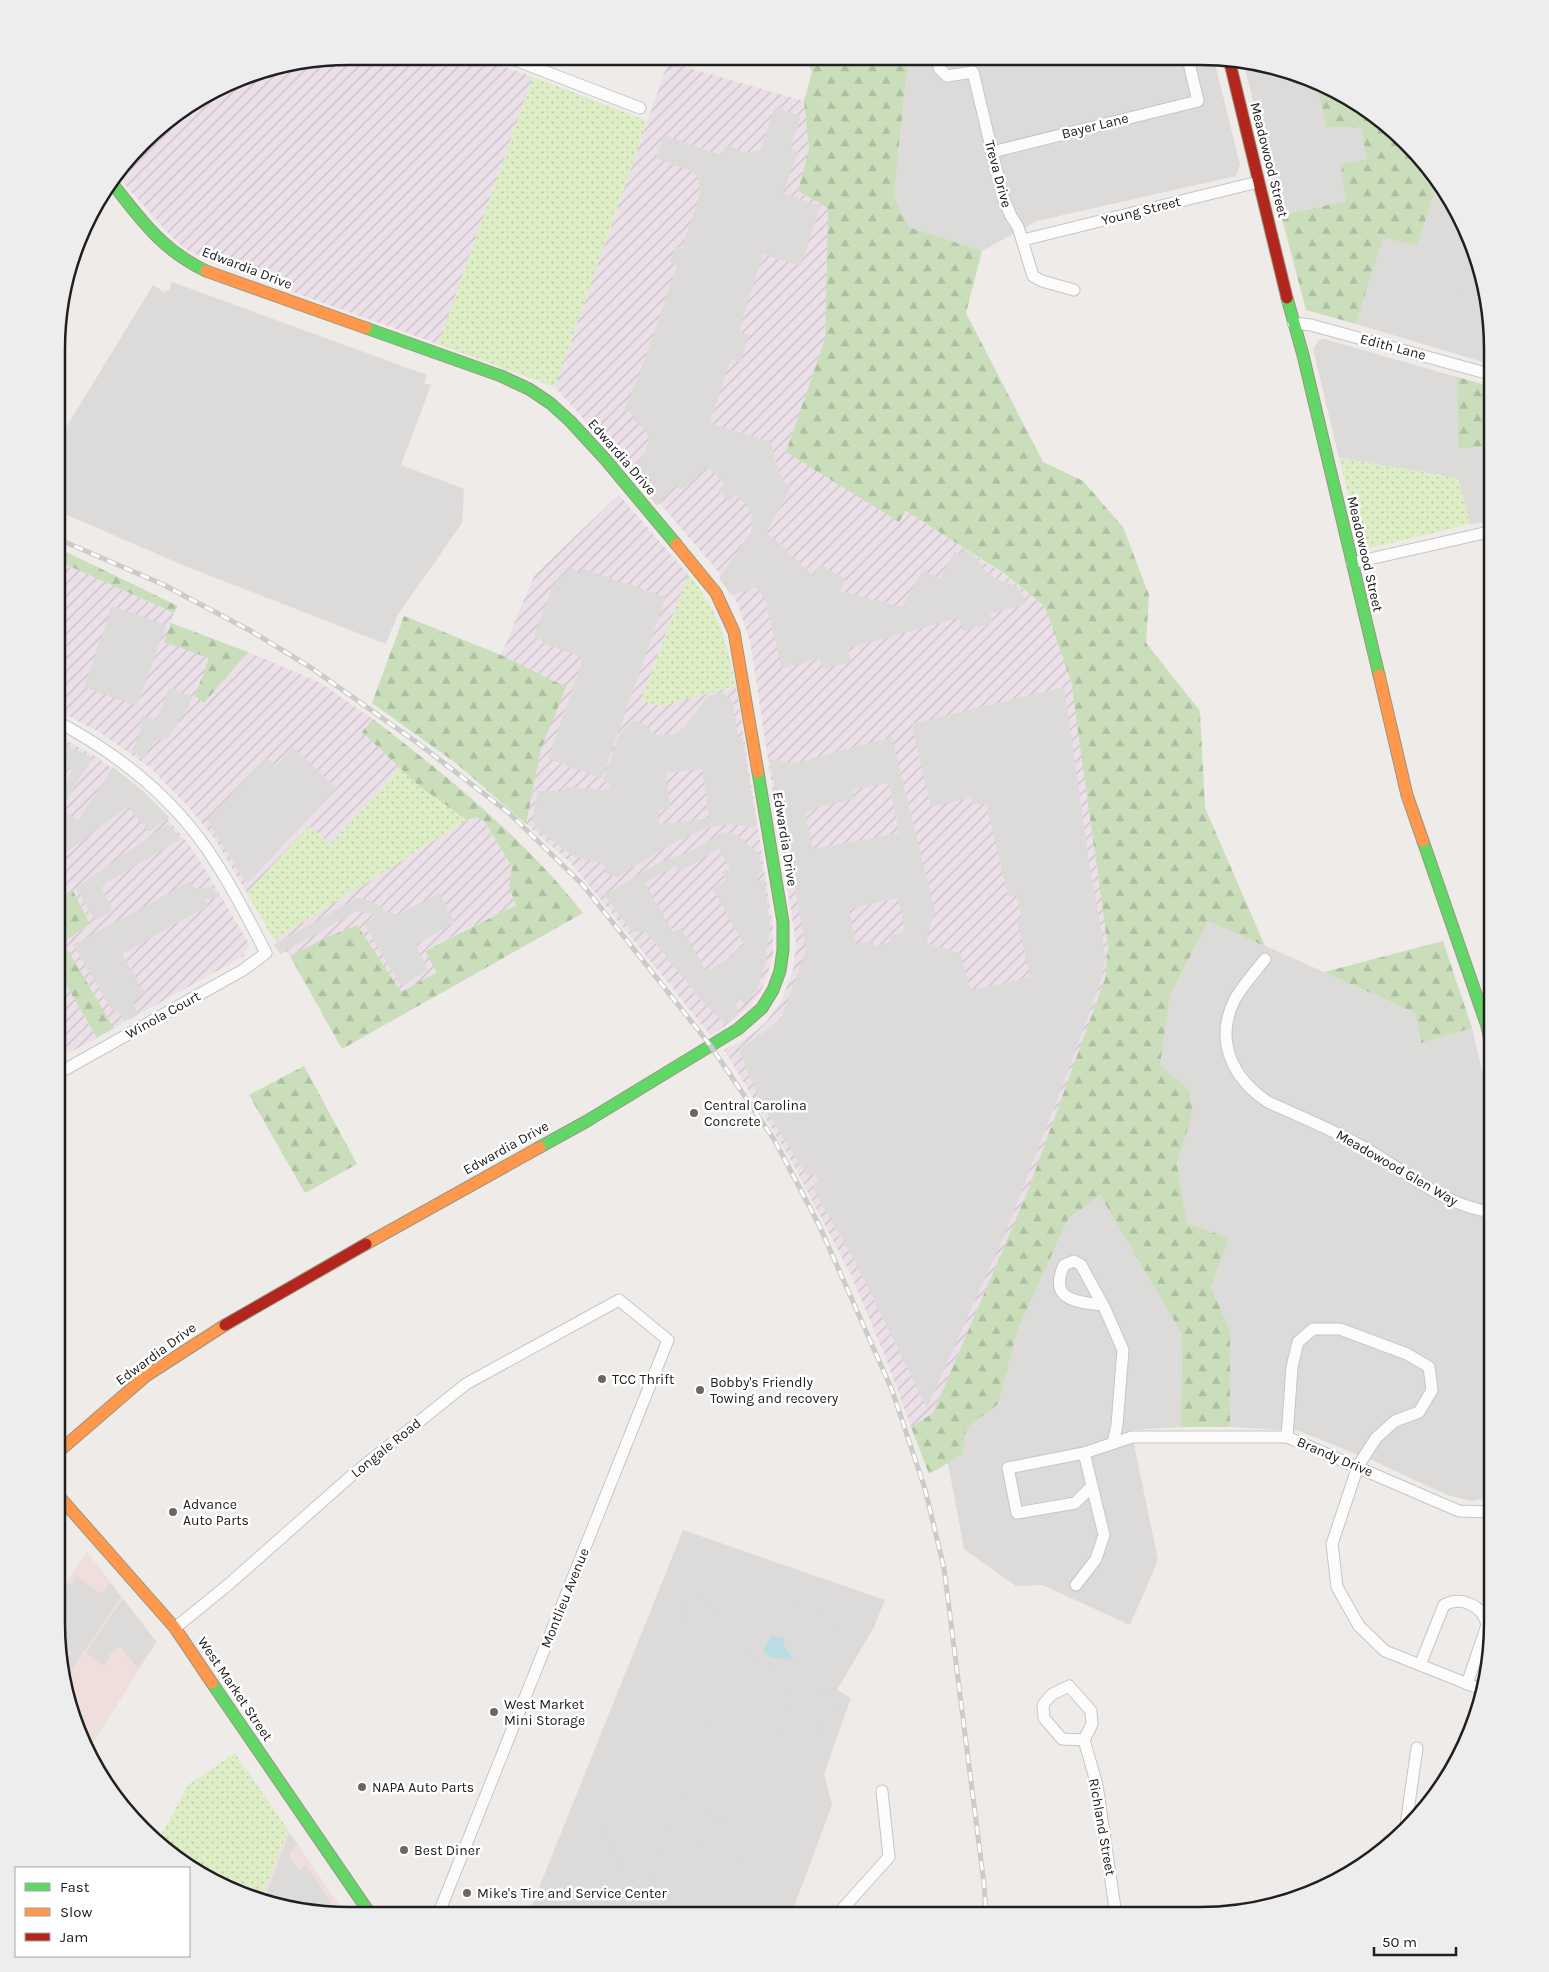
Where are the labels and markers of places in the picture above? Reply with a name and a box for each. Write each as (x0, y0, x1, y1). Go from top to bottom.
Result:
place label: Central Carolina Concrete (704, 1097, 807, 1130)
marker: Central Carolina Concrete (688, 1107, 700, 1119)
place label: TCC Thrift (612, 1371, 674, 1388)
marker: TCC Thrift (596, 1373, 608, 1385)
place label: Bobby's Friendly Towing and recovery (710, 1374, 839, 1407)
marker: Bobby's Friendly Towing and recovery (694, 1384, 706, 1396)
place label: Advance Auto Parts (183, 1496, 249, 1529)
marker: Advance Auto Parts (167, 1506, 179, 1518)
place label: West Market Mini Storage (504, 1696, 585, 1729)
marker: West Market Mini Storage (488, 1706, 500, 1718)
place label: NAPA Auto Parts (372, 1779, 474, 1796)
marker: NAPA Auto Parts (356, 1781, 368, 1793)
place label: Best Diner (414, 1842, 481, 1859)
marker: Best Diner (398, 1844, 410, 1856)
place label: Mike's Tire and Service Center (477, 1885, 668, 1902)
marker: Mike's Tire and Service Center (461, 1887, 473, 1899)

